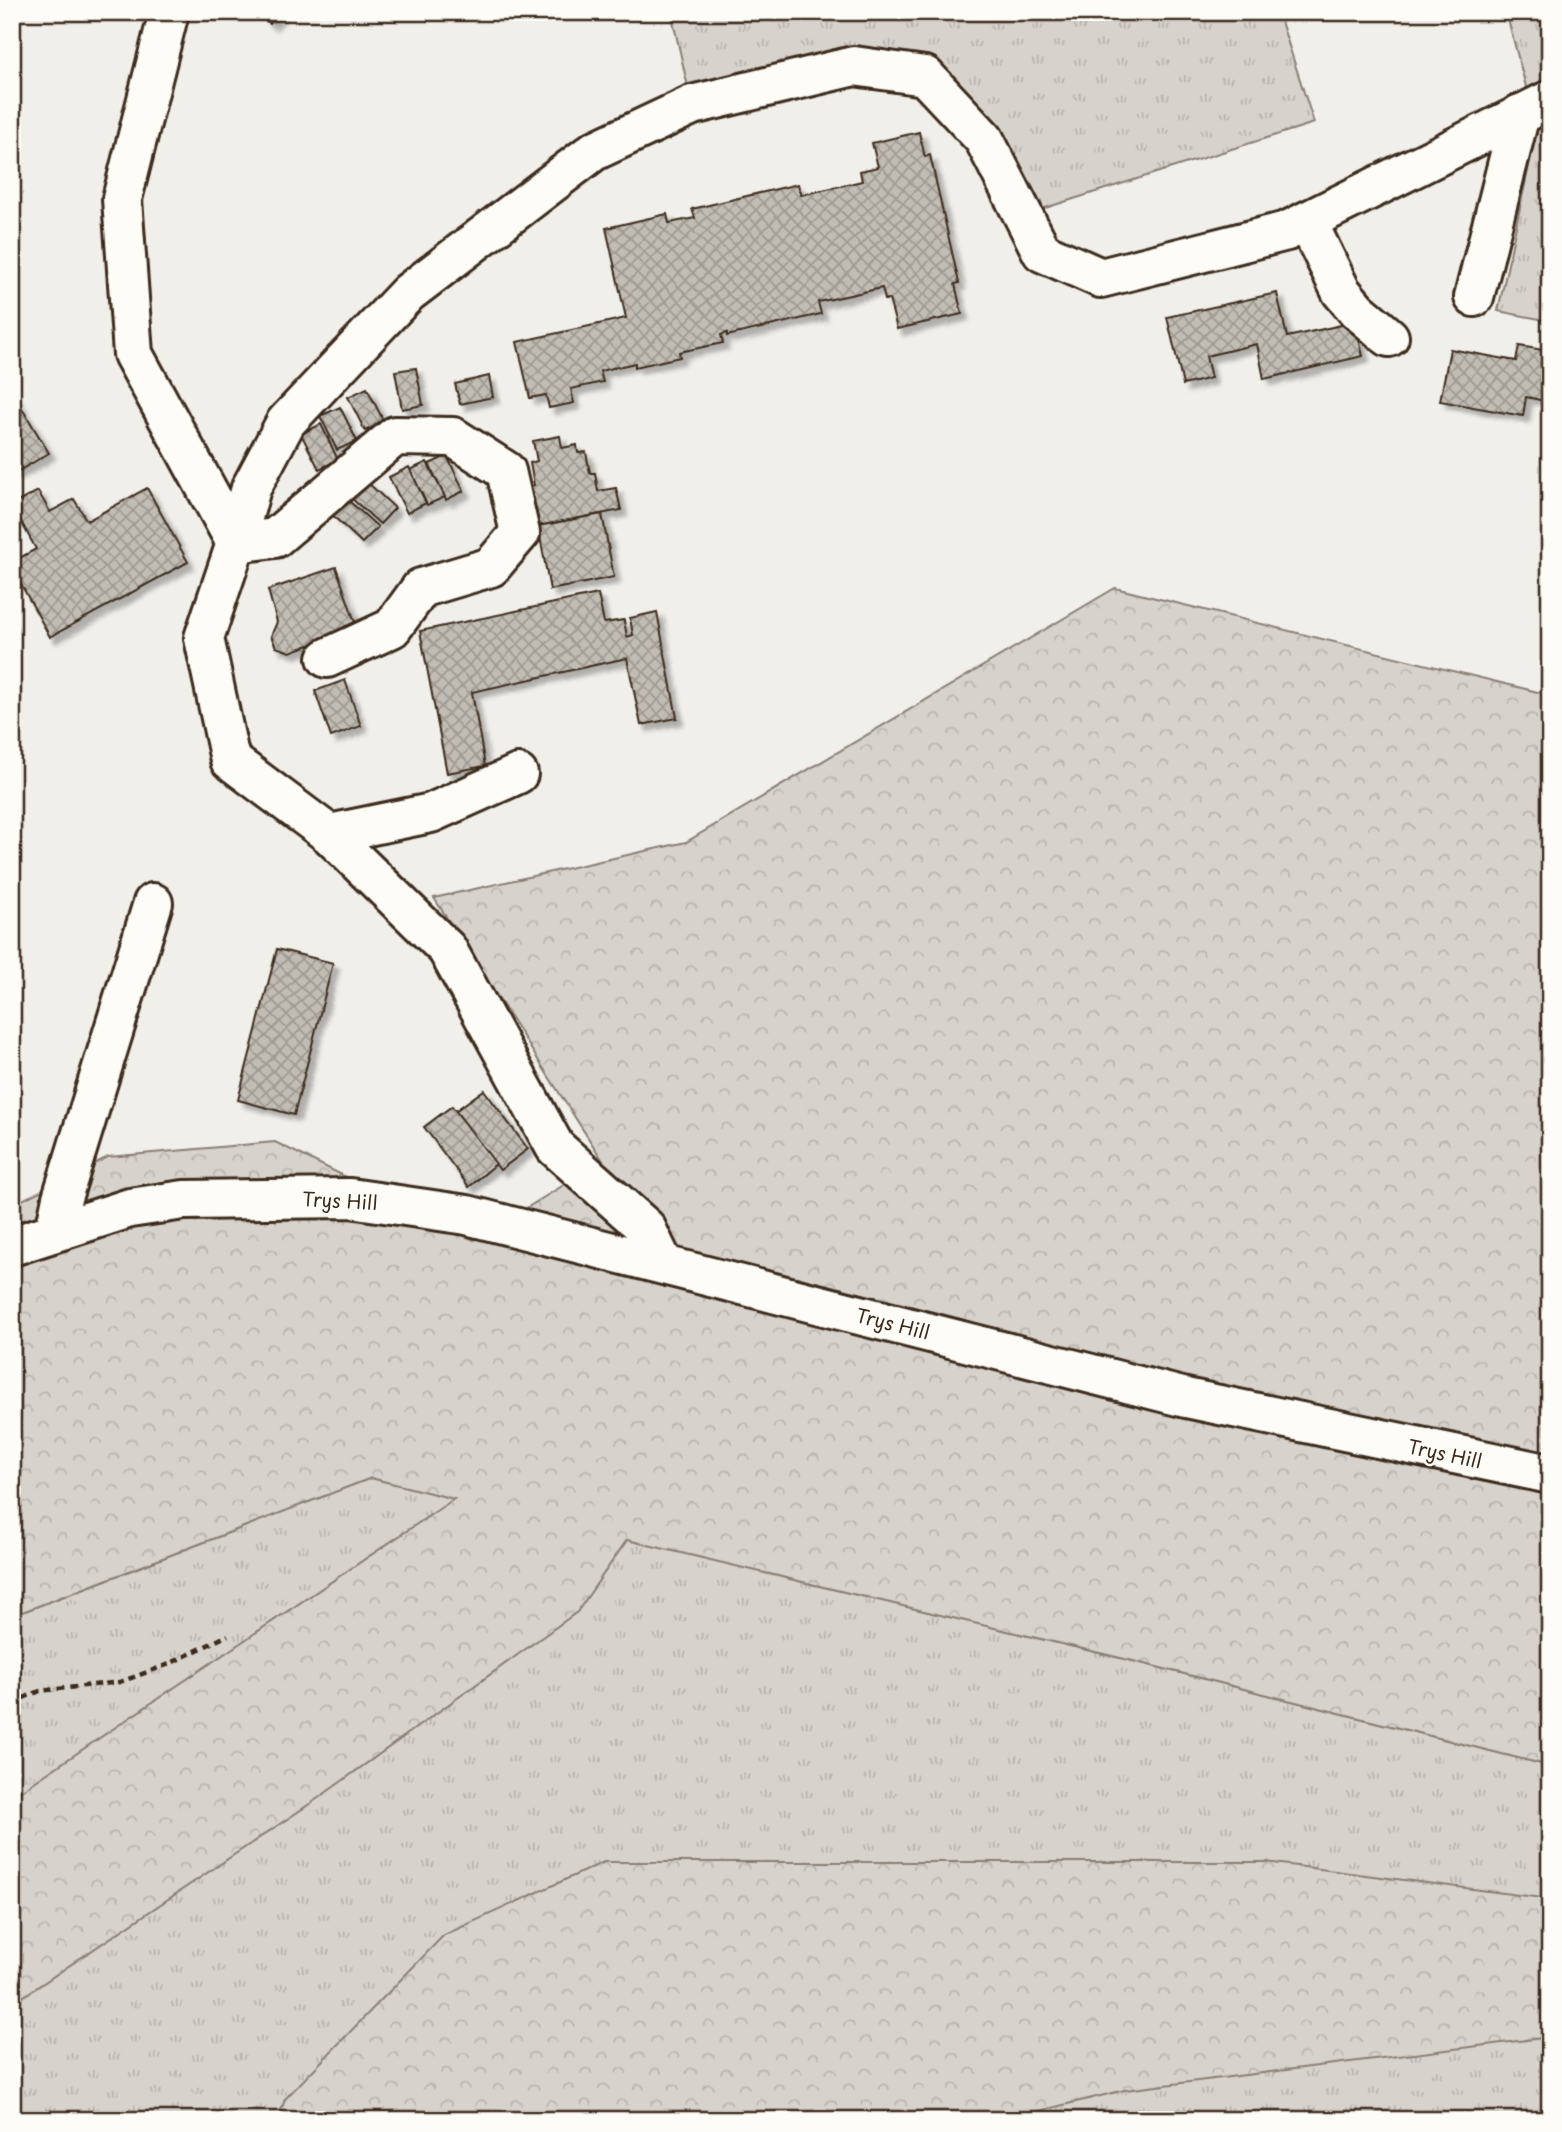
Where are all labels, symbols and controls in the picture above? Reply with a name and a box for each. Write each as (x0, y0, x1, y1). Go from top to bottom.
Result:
street label: Trys Hill (302, 1184, 378, 1216)
street label: Trys Hill (853, 1300, 933, 1346)
street label: Trys Hill (1405, 1432, 1485, 1474)

